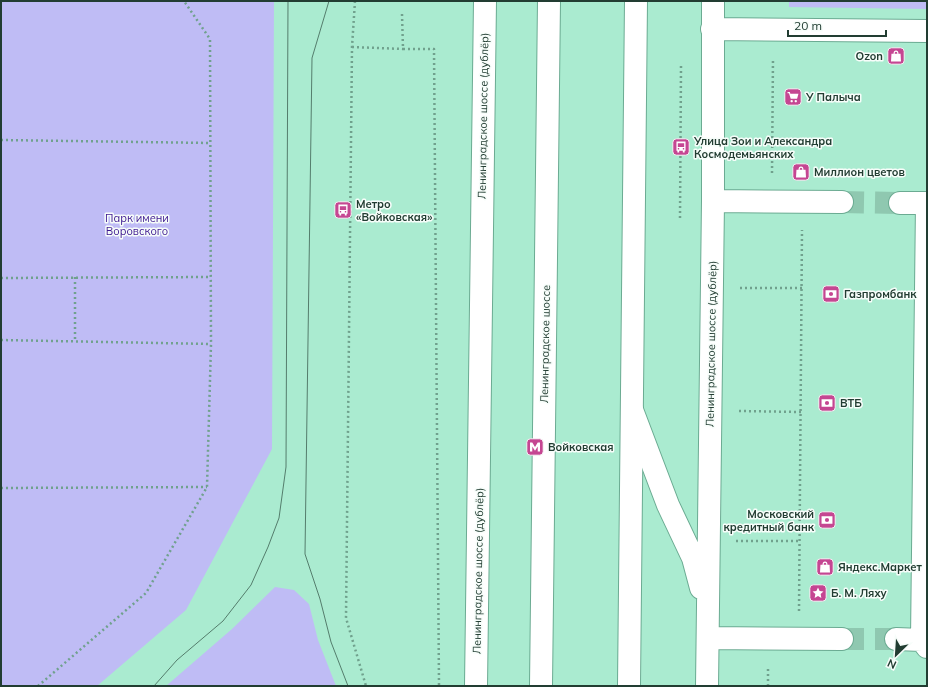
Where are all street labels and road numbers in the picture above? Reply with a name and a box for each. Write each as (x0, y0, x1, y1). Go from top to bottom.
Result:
street label: Ленинградское шоссе (дублёр) (475, 33, 491, 199)
street label: Ленинградское шоссе (дублёр) (703, 261, 719, 427)
street label: Ленинградское шоссе (537, 285, 553, 403)
street label: Ленинградское шоссе (дублёр) (470, 488, 486, 654)

